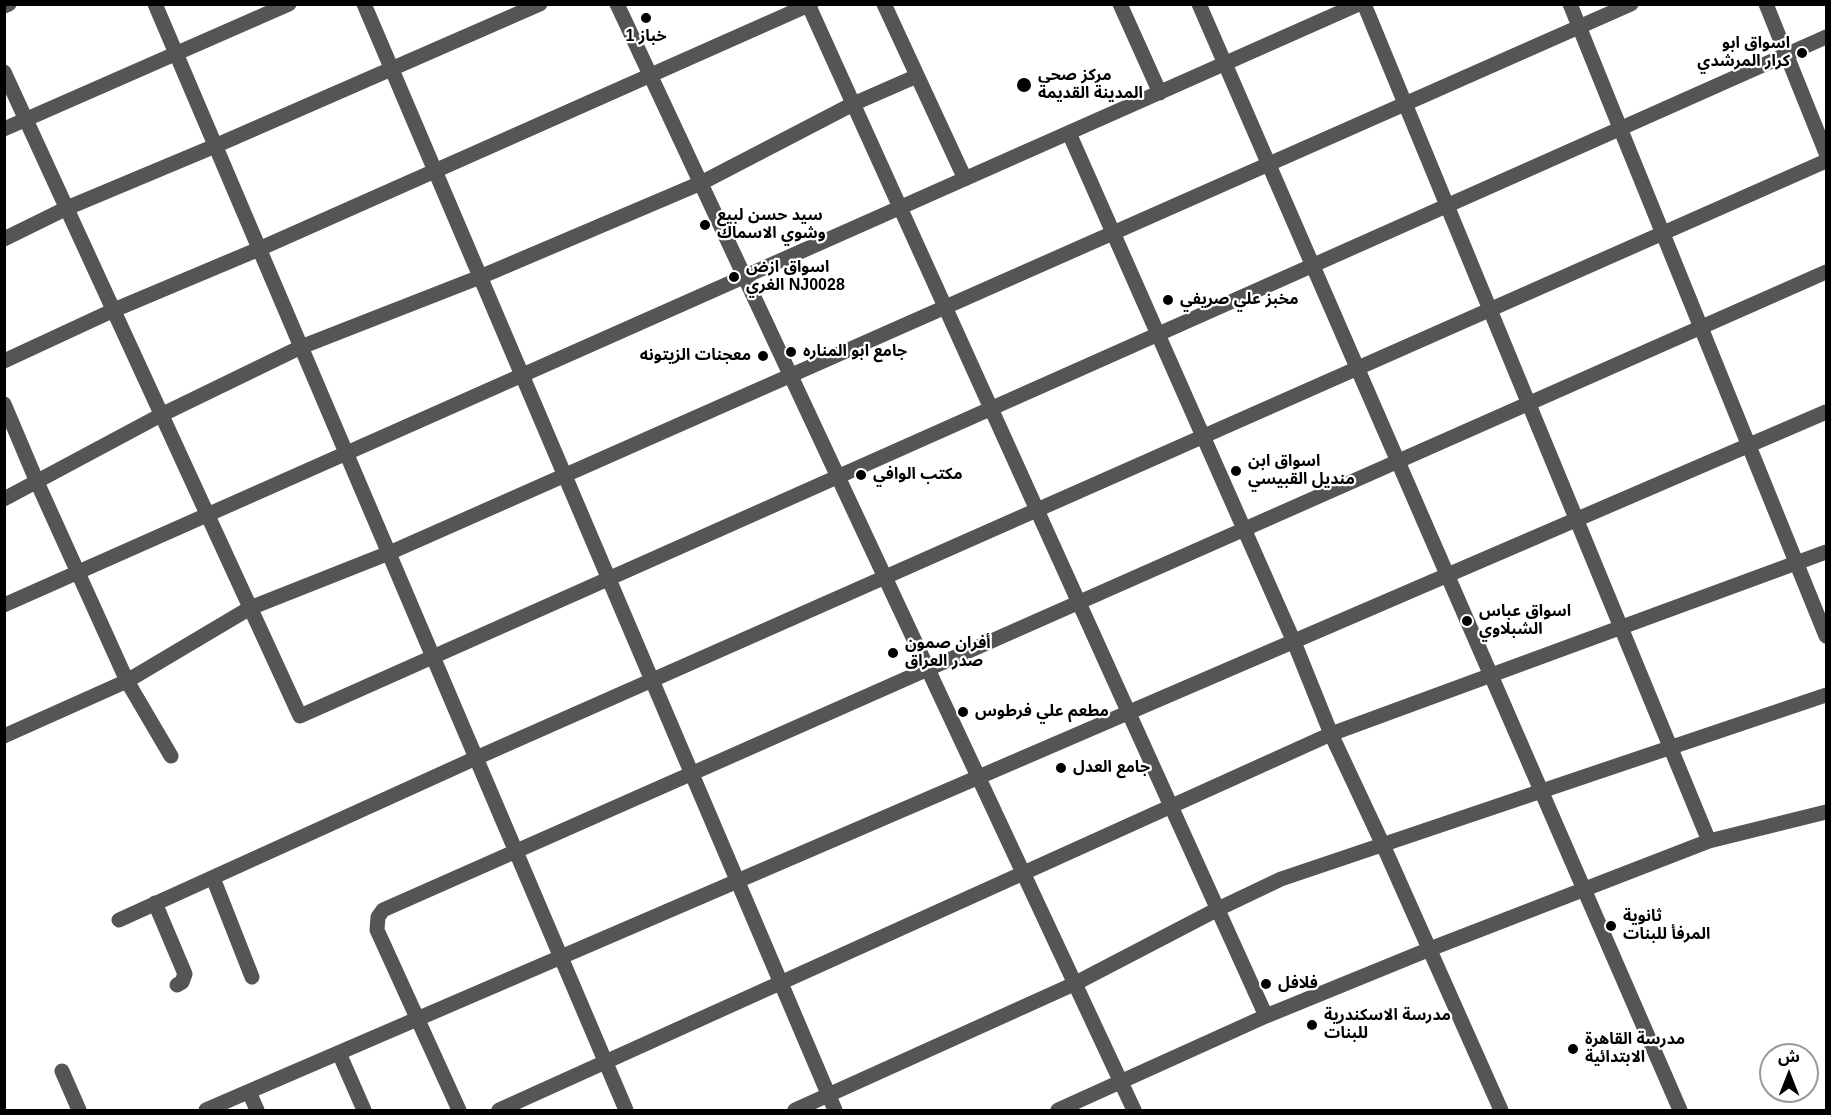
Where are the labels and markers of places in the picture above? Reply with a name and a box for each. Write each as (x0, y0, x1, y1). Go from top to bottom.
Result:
marker: خباز 1 (639, 11, 653, 25)
place label: خباز 1 (625, 27, 667, 47)
place label: اسواق ابو كرار المرشدي (1697, 34, 1790, 72)
marker: اسواق ابو كرار المرشدي (1795, 46, 1809, 60)
place label: مركز صحي المدينة القديمة (1038, 66, 1143, 104)
marker: مركز صحي المدينة القديمة (1015, 76, 1033, 94)
place label: سيد حسن لبيع وشوي الاسماك (717, 206, 826, 244)
marker: سيد حسن لبيع وشوي الاسماك (698, 218, 712, 232)
place label: اسواق ازض الغري NJ0028 (746, 258, 845, 296)
marker: اسواق ازض الغري NJ0028 (727, 270, 741, 284)
place label: مخبز علي صريفي (1180, 290, 1299, 310)
marker: مخبز علي صريفي (1161, 293, 1175, 307)
place label: جامع ابو المناره (803, 342, 907, 362)
marker: جامع ابو المناره (784, 345, 798, 359)
place label: معجنات الزيتونه (640, 346, 751, 366)
marker: معجنات الزيتونه (756, 349, 770, 363)
place label: اسواق ابن منديل القبيسي (1248, 452, 1355, 490)
marker: اسواق ابن منديل القبيسي (1229, 464, 1243, 478)
place label: مكتب الوافي (873, 465, 962, 485)
marker: مكتب الوافي (854, 468, 868, 482)
place label: اسواق عباس الشبلاوي (1479, 602, 1571, 640)
marker: اسواق عباس الشبلاوي (1460, 614, 1474, 628)
place label: أفران صمون صدر العراق (905, 634, 991, 672)
marker: أفران صمون صدر العراق (886, 646, 900, 660)
place label: مطعم علي فرطوس (975, 702, 1109, 722)
marker: مطعم علي فرطوس (956, 705, 970, 719)
place label: جامع العدل (1073, 758, 1150, 778)
marker: جامع العدل (1054, 761, 1068, 775)
place label: ثانوية المرفأ للبنات (1623, 907, 1710, 945)
marker: ثانوية المرفأ للبنات (1604, 919, 1618, 933)
place label: فلافل (1278, 974, 1318, 994)
marker: فلافل (1259, 977, 1273, 991)
place label: مدرسة الاسكندرية للبنات (1324, 1006, 1451, 1044)
marker: مدرسة الاسكندرية للبنات (1305, 1018, 1319, 1032)
place label: مدرسة القاهرة الابتدائية (1585, 1030, 1685, 1068)
marker: مدرسة القاهرة الابتدائية (1566, 1042, 1580, 1056)

